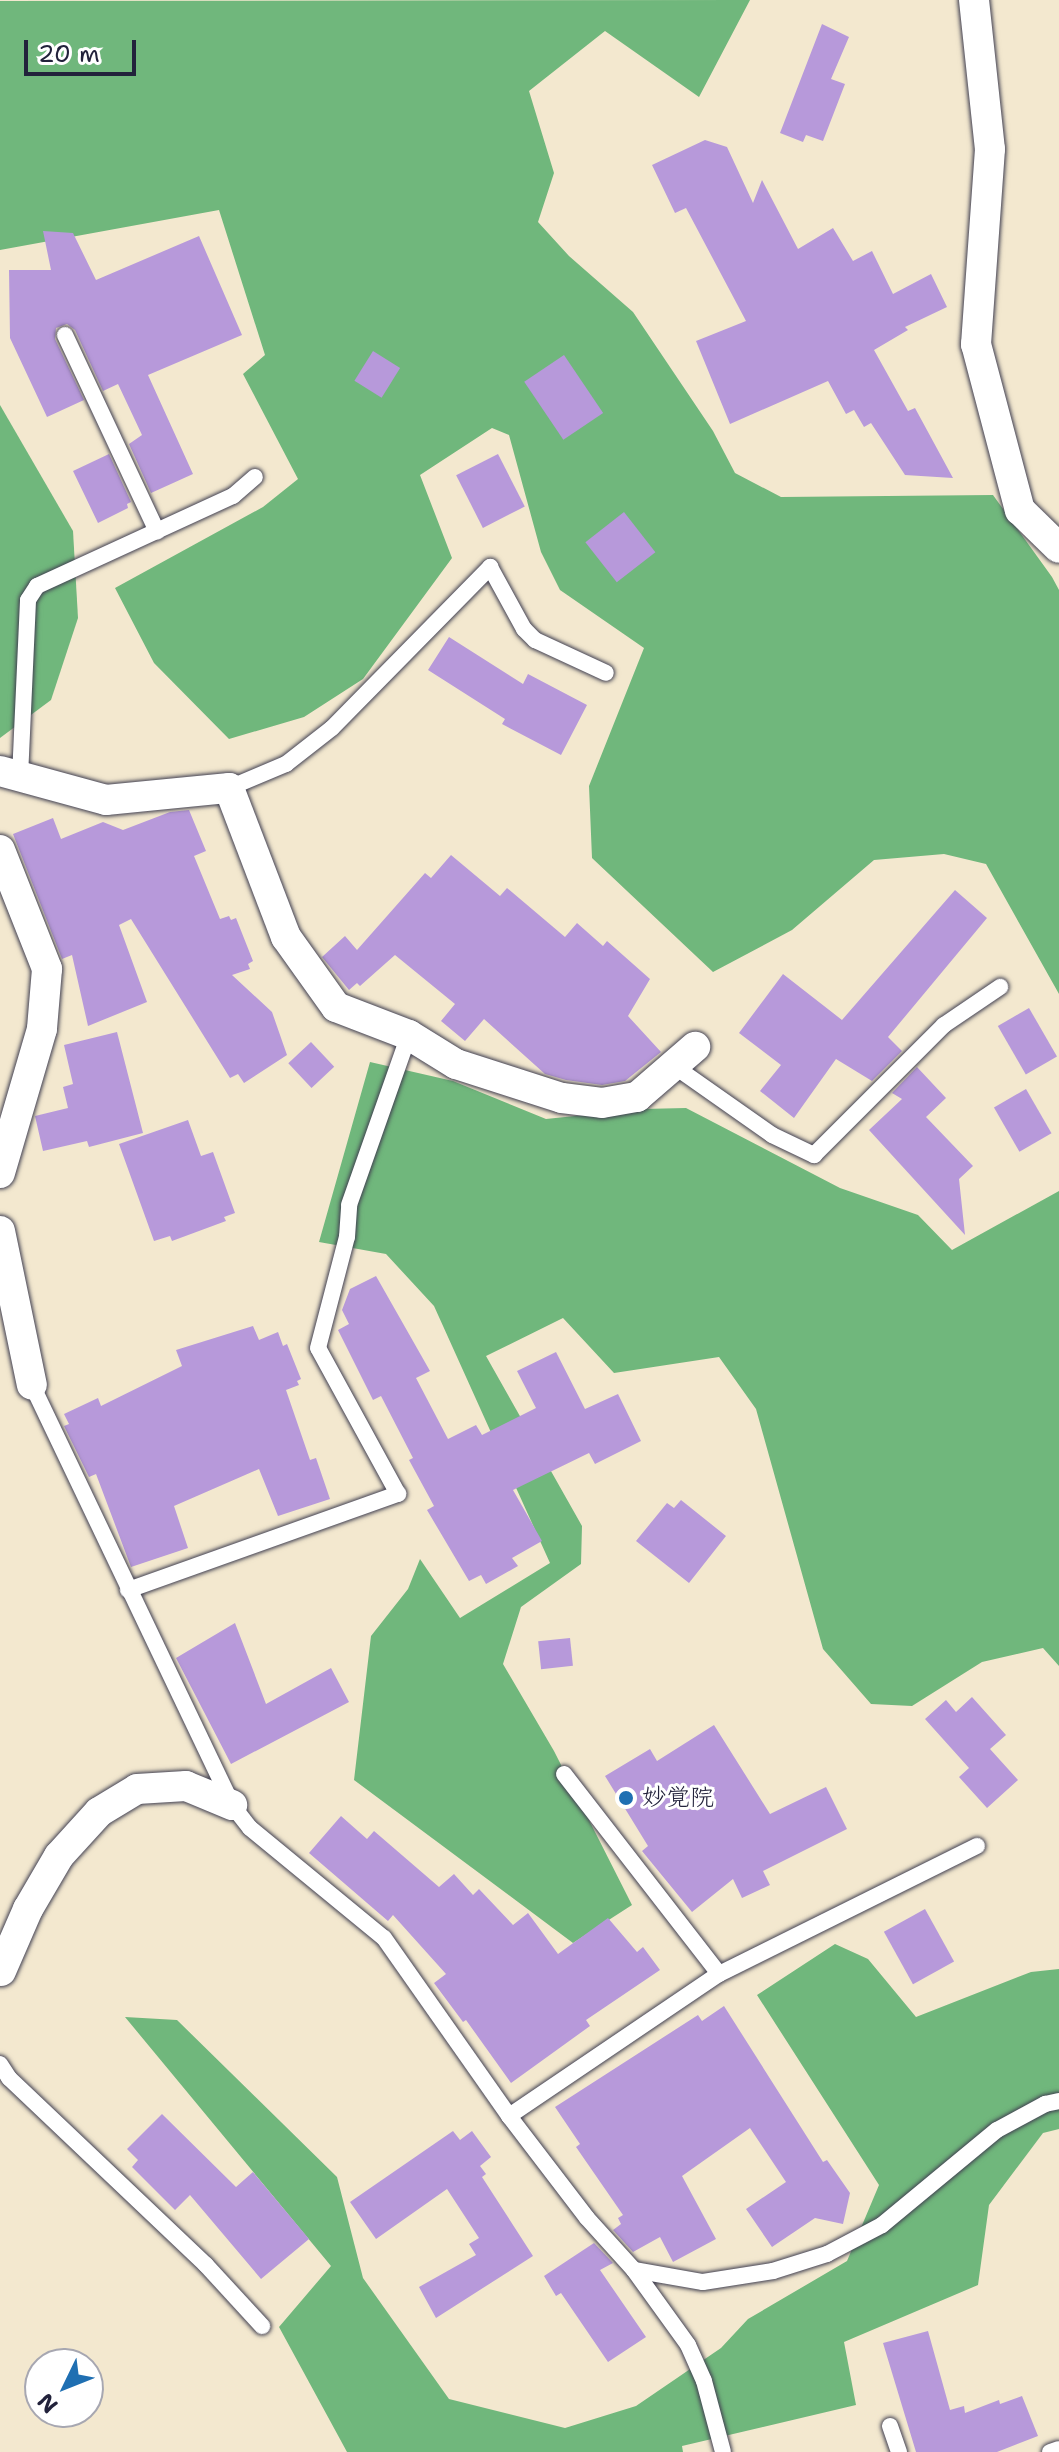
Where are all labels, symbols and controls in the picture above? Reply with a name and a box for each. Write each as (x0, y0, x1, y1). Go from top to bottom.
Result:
scale bar (28, 24, 140, 74)
text: 20 m (38, 38, 100, 70)
place label: 妙覚院 (642, 1784, 714, 1812)
marker: 妙覚院 (617, 1789, 635, 1807)
north arrow (24, 2348, 104, 2428)
text: N (31, 2387, 64, 2420)

